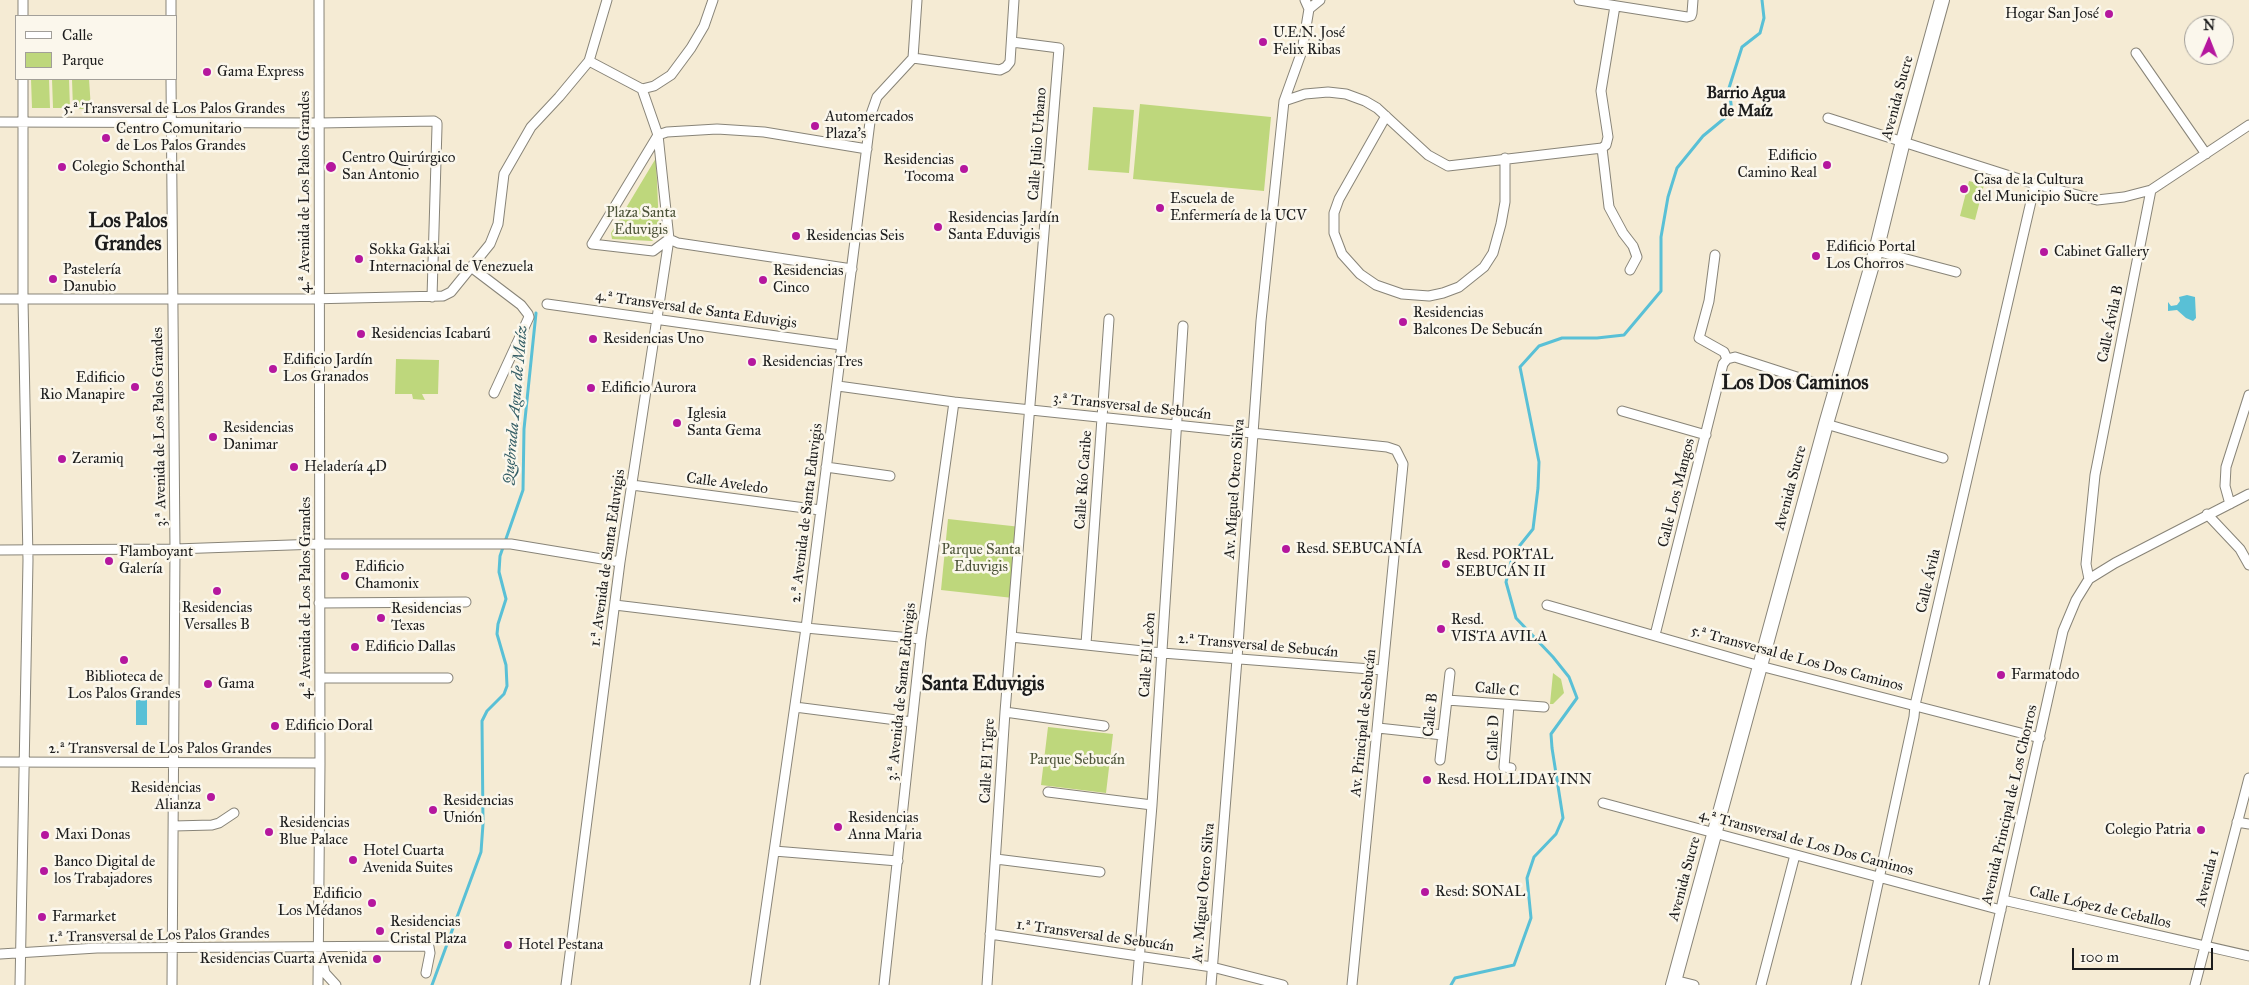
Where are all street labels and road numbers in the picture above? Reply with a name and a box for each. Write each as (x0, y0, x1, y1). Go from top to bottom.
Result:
street label: Avenida Sucre (1878, 54, 1918, 142)
street label: Calle Julio Urbano (1025, 87, 1051, 201)
street label: 4.ª Avenida de Los Palos Grandes (296, 91, 314, 293)
street label: 5.ª Transversal de Los Palos Grandes (63, 100, 285, 118)
street label: Calle Ávila B (2094, 284, 2128, 364)
street label: 4.ª Transversal de Santa Eduvigis (594, 287, 798, 333)
street label: 3.ª Avenida de Los Palos Grandes (149, 327, 171, 527)
street label: 3.ª Transversal de Sebucán (1052, 390, 1212, 424)
street label: Av. Miguel Otero Silva (1221, 418, 1249, 560)
street label: 2.ª Avenida de Santa Eduvigis (787, 422, 827, 604)
street label: Calle Río Caribe (1072, 430, 1096, 530)
street label: Calle Los Mangos (1655, 437, 1699, 549)
street label: Avenida Sucre (1771, 444, 1811, 532)
street label: 1.ª Avenida de Santa Eduvigis (587, 468, 629, 648)
street label: Calle Aveledo (685, 469, 769, 499)
street label: 4.ª Avenida de Los Palos Grandes (297, 497, 315, 699)
street label: Calle Ávila (1913, 547, 1945, 615)
street label: 3.ª Avenida de Santa Eduvigis (884, 602, 920, 782)
street label: Calle El Leòn (1136, 612, 1160, 698)
street label: 5.ª Transversal de Los Dos Caminos (1689, 622, 1905, 696)
street label: 2.ª Transversal de Sebucán (1177, 630, 1339, 662)
street label: Av. Principal de Sebucán (1347, 648, 1381, 798)
street label: Calle C (1474, 679, 1520, 701)
street label: Calle B (1420, 692, 1442, 738)
street label: Avenida Principal de Los Chorros (1978, 703, 2042, 907)
street label: Calle D (1484, 715, 1504, 761)
street label: Calle El Tigre (977, 718, 999, 804)
street label: 2.ª Transversal de Los Palos Grandes (49, 740, 271, 758)
street label: 4.ª Transversal de Los Dos Caminos (1697, 806, 1915, 880)
street label: Av. Miguel Otero Silva (1189, 822, 1219, 964)
street label: Avenida Sucre (1665, 835, 1705, 923)
street label: Avenida 1 (2192, 848, 2224, 908)
street label: Calle López de Ceballos (2027, 883, 2173, 933)
street label: 1.ª Transversal de Sebucán (1015, 916, 1175, 956)
street label: 1.ª Transversal de Los Palos Grandes (48, 925, 270, 947)

